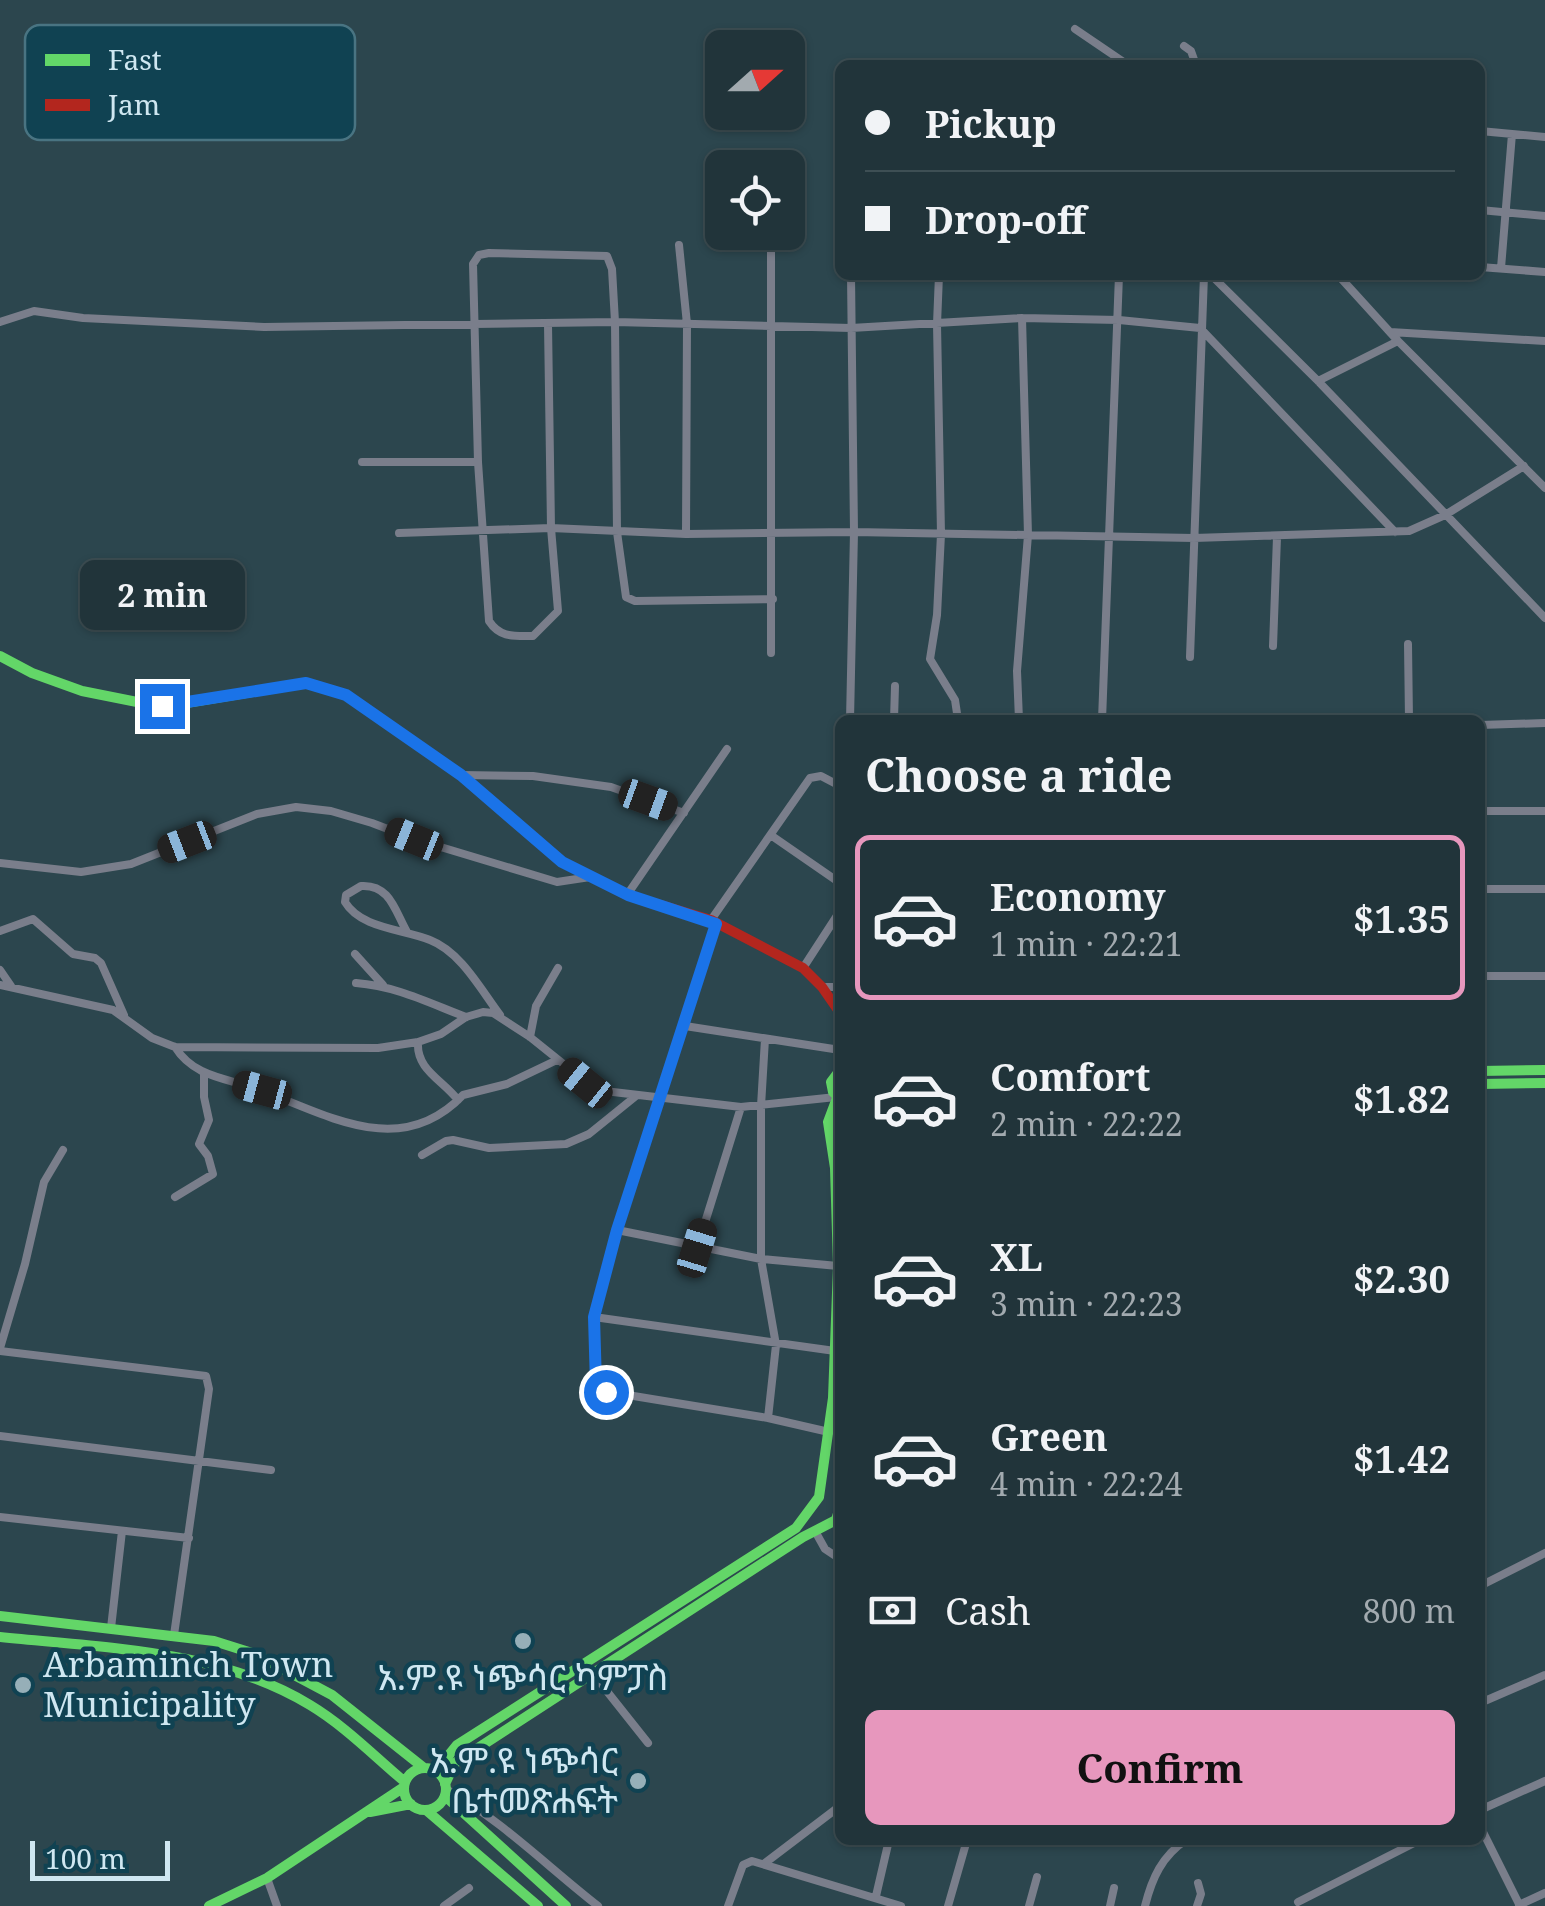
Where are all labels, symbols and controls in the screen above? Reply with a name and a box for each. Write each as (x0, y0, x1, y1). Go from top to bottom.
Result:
legend (25, 25, 355, 140)
north arrow (705, 30, 805, 130)
map controls (705, 30, 805, 250)
text: Fast (108, 40, 162, 78)
text: Jam (107, 85, 160, 123)
text: Pickup (925, 97, 1057, 149)
button: locate (705, 150, 805, 250)
text: Drop-off (925, 193, 1086, 245)
callout: 2 min (80, 561, 244, 631)
text: 2 min (117, 573, 208, 616)
route end (140, 684, 185, 729)
text: Choose a ride (865, 744, 1173, 805)
car (615, 776, 681, 824)
car (381, 814, 447, 864)
car (154, 817, 220, 867)
text: Economy (990, 870, 1166, 922)
icon: car (870, 873, 960, 963)
text: $1.35 (1353, 892, 1450, 944)
text: 1 min · 22:21 (990, 922, 1183, 965)
text: Comfort (990, 1050, 1150, 1102)
car (552, 1052, 618, 1114)
icon: car (870, 1053, 960, 1143)
car (229, 1068, 295, 1112)
text: $1.82 (1353, 1072, 1450, 1124)
text: 2 min · 22:22 (990, 1102, 1183, 1145)
car (674, 1215, 720, 1281)
text: XL (990, 1230, 1043, 1282)
icon: car (870, 1233, 960, 1323)
text: $2.30 (1353, 1252, 1450, 1304)
text: 3 min · 22:23 (990, 1282, 1183, 1325)
route start (584, 1370, 629, 1415)
text: Green (990, 1410, 1108, 1462)
icon: car (870, 1413, 960, 1503)
text: $1.42 (1353, 1432, 1450, 1484)
text: 4 min · 22:24 (990, 1462, 1183, 1505)
icon: cash (865, 1583, 920, 1638)
text: Cash (945, 1584, 1031, 1636)
text: 800 m (1363, 1589, 1455, 1632)
marker: አ.ም.ዩ ነጭሳር ካምፓስ (512, 1630, 534, 1652)
place label: Arbaminch Town Municipality (43, 1640, 333, 1727)
place label: አ.ም.ዩ ነጭሳር ካምፓስ (378, 1653, 668, 1700)
marker: Arbaminch Town Municipality (12, 1674, 34, 1696)
button: Confirm (865, 1710, 1455, 1825)
place label: አ.ም.ዩ ነጭሳር ቤተመጽሐፍት (430, 1736, 618, 1823)
marker: አ.ም.ዩ ነጭሳር ቤተመጽሐፍት (627, 1770, 649, 1792)
scale bar (30, 1836, 170, 1880)
text: 100 m (45, 1839, 126, 1877)

